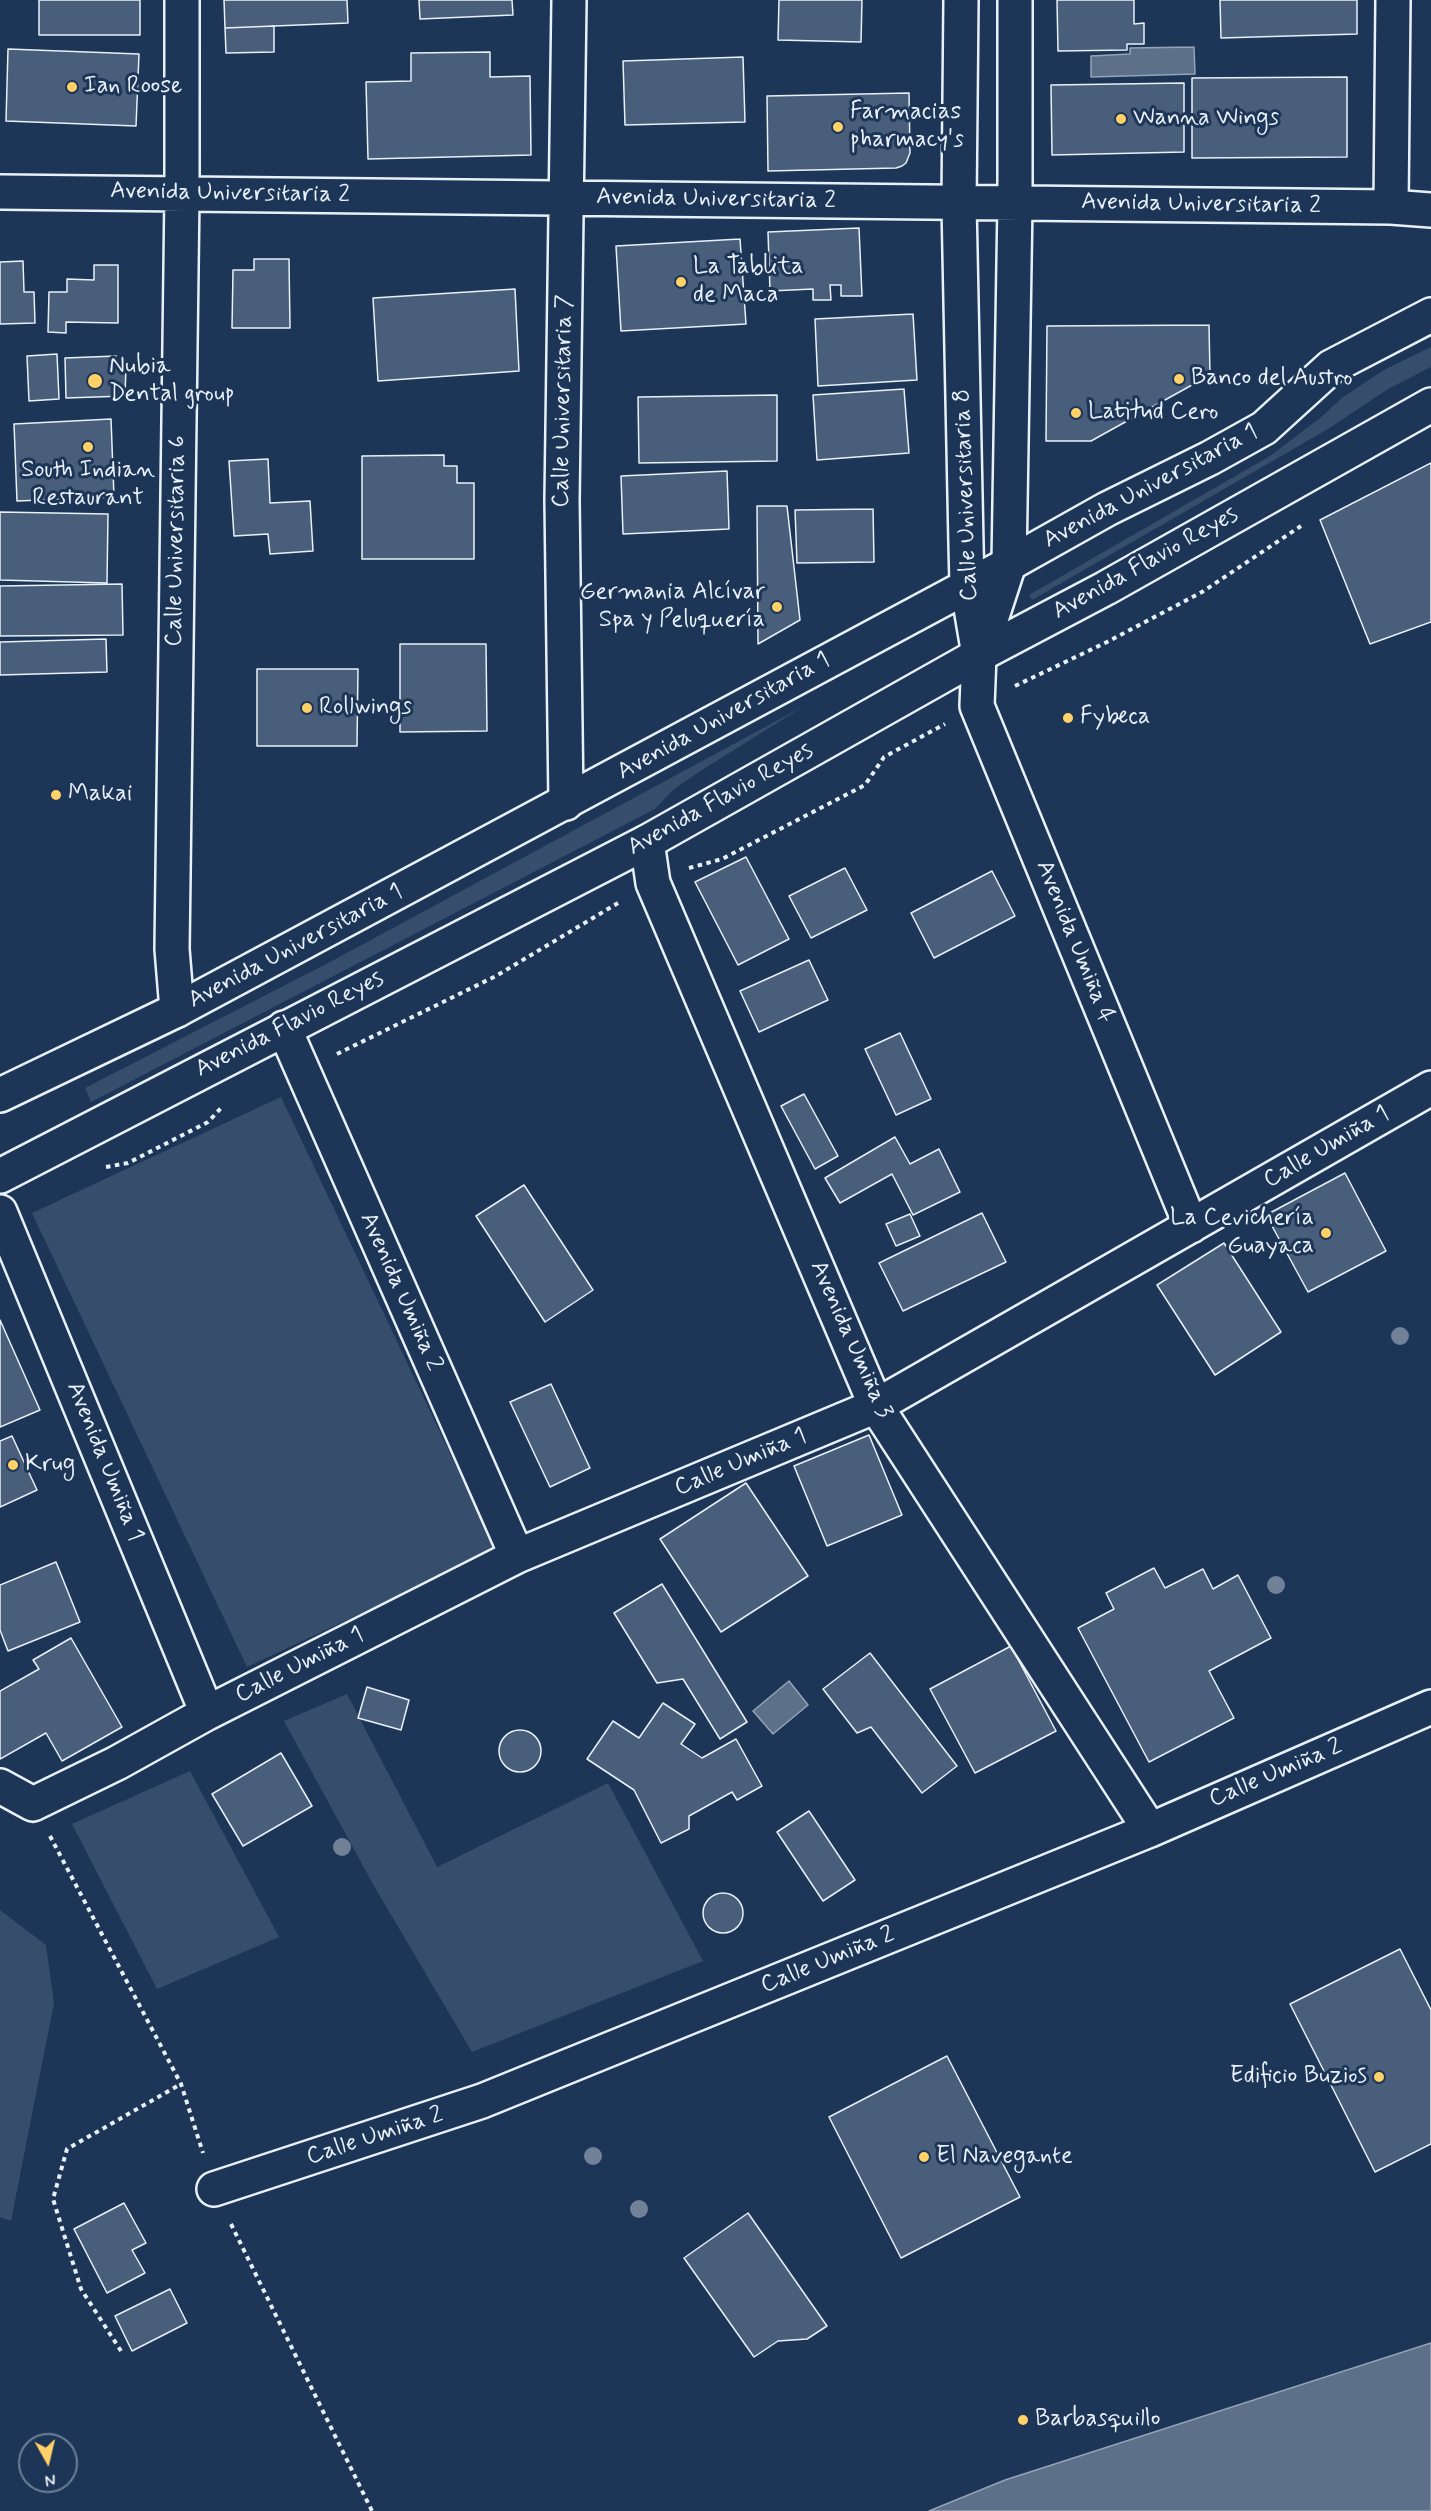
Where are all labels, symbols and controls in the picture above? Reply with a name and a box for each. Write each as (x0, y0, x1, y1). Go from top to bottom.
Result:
place label: Ian Roose (84, 73, 182, 101)
marker: Ian Roose (65, 80, 79, 94)
place label: Farmacias pharmacy's (850, 99, 964, 155)
place label: Wanna Wings (1133, 105, 1279, 133)
marker: Wanna Wings (1114, 112, 1128, 126)
marker: Farmacias pharmacy's (831, 120, 845, 134)
street label: Avenida Universitaria 2 (110, 178, 350, 210)
street label: Avenida Universitaria 2 (596, 184, 836, 216)
street label: Avenida Universitaria 2 (1081, 189, 1321, 221)
place label: La Tablita de Maca (693, 254, 804, 310)
marker: La Tablita de Maca (674, 275, 688, 289)
street label: Calle Universitaria 7 (548, 294, 580, 508)
place label: Nubia Dental group (109, 353, 234, 409)
place label: Banco del Austro (1191, 365, 1353, 393)
marker: Nubia Dental group (86, 372, 104, 390)
marker: Banco del Austro (1172, 372, 1186, 386)
street label: Calle Universitaria 8 (949, 388, 985, 602)
place label: Latitud Cero (1088, 399, 1218, 427)
marker: Latitud Cero (1069, 406, 1083, 420)
street label: Avenida Universitaria 1 (1039, 418, 1263, 556)
street label: Calle Universitaria 6 (161, 435, 193, 647)
marker: South Indian Restaurant (81, 440, 95, 454)
place label: South Indian Restaurant (21, 457, 155, 513)
street label: Avenida Flavio Reyes (1048, 501, 1244, 627)
place label: Germania Alcívar Spa y Peluquería (580, 579, 765, 635)
marker: Germania Alcívar Spa y Peluquería (770, 600, 784, 614)
street label: Avenida Universitaria 1 (613, 647, 835, 787)
place label: Rollwings (319, 694, 412, 722)
marker: Rollwings (300, 701, 314, 715)
place label: Fybeca (1080, 704, 1150, 732)
marker: Fybeca (1061, 711, 1075, 725)
street label: Avenida Flavio Reyes (623, 737, 819, 863)
place label: Makai (68, 781, 132, 809)
marker: Makai (49, 788, 63, 802)
street label: Avenida Umiña 4 (1028, 857, 1120, 1027)
street label: Avenida Universitaria 1 (184, 878, 408, 1016)
street label: Avenida Flavio Reyes (191, 965, 389, 1085)
street label: Calle Umiña 1 (1259, 1100, 1395, 1196)
place label: La Cevichería Guayaca (1170, 1205, 1314, 1261)
street label: Avenida Umiña 2 (352, 1208, 448, 1376)
marker: La Cevichería Guayaca (1319, 1226, 1333, 1240)
street label: Avenida Umiña 3 (802, 1257, 898, 1423)
street label: Avenida Umiña 1 (59, 1378, 149, 1546)
street label: Calle Umiña 1 (671, 1422, 811, 1504)
place label: Krug (25, 1451, 75, 1479)
marker: Krug (6, 1458, 20, 1472)
street label: Calle Umiña 1 (231, 1621, 369, 1711)
street label: Calle Umiña 2 (1205, 1733, 1347, 1815)
street label: Calle Umiña 2 (757, 1921, 899, 2001)
place label: Edificio Buzios (1230, 2063, 1367, 2091)
marker: Edificio Buzios (1372, 2070, 1386, 2084)
street label: Calle Umiña 2 (303, 2101, 447, 2173)
place label: El Navegante (936, 2143, 1073, 2171)
marker: El Navegante (917, 2150, 931, 2164)
place label: Barbasquillo (1035, 2406, 1161, 2434)
marker: Barbasquillo (1016, 2413, 1030, 2427)
north arrow (18, 2433, 78, 2493)
text: N (44, 2468, 57, 2490)

